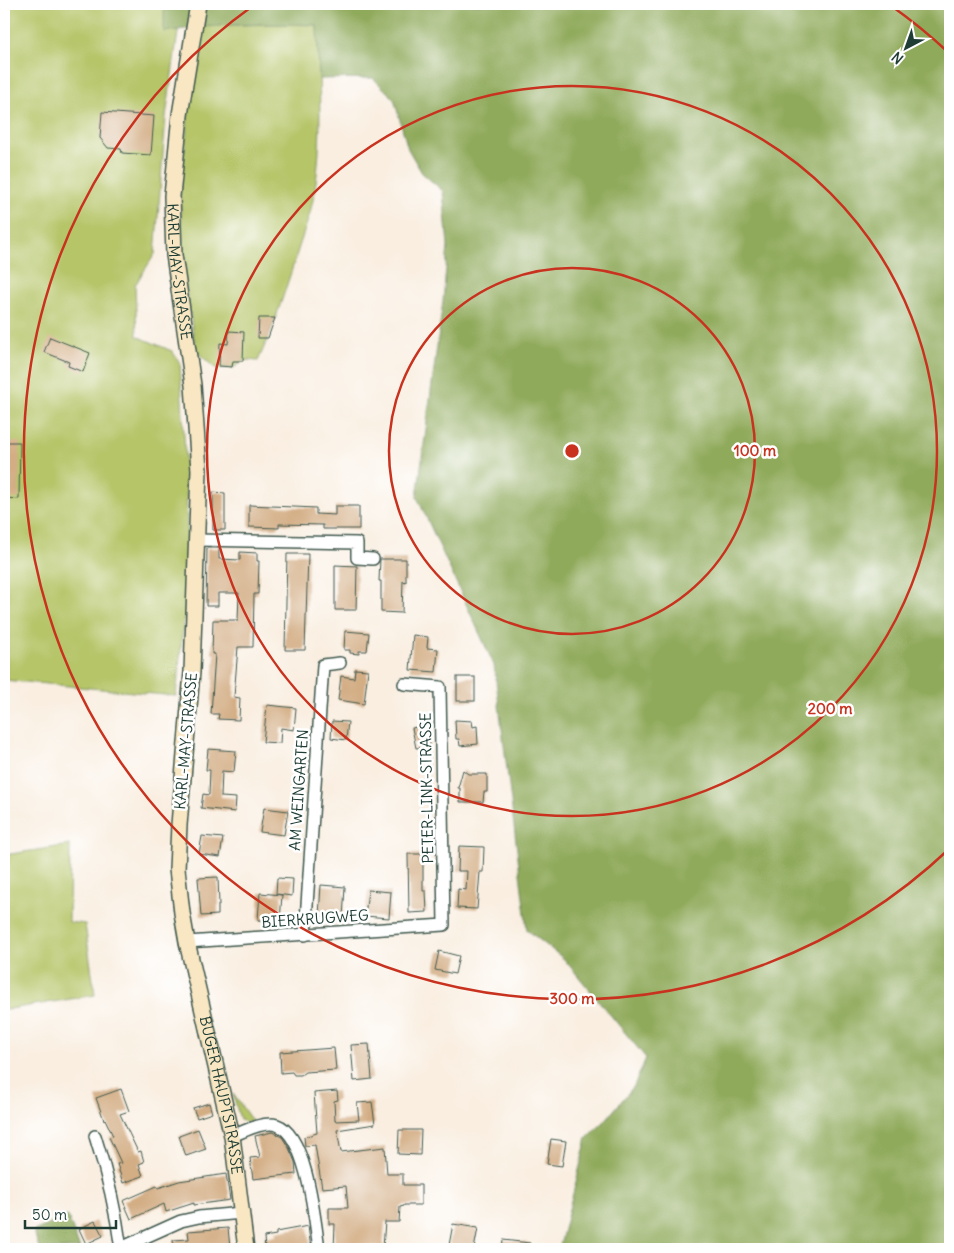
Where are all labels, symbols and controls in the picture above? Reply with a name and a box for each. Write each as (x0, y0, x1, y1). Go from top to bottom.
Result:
north arrow (882, 22, 932, 72)
text: N (888, 48, 907, 68)
street label: KARL-MAY-STRASSE (163, 203, 196, 341)
text: 100 m (734, 441, 776, 460)
centre of rings (563, 442, 581, 460)
street label: KARL-MAY-STRASSE (170, 671, 201, 810)
text: 200 m (808, 699, 852, 718)
street label: PETER-LINK-STRASSE (416, 712, 437, 864)
street label: AM WEINGARTEN (285, 729, 312, 851)
street label: BIERKRUGWEG (261, 905, 369, 932)
text: 300 m (550, 989, 595, 1008)
street label: BUGER HAUPTSTRASSE (196, 1014, 247, 1176)
scale bar (25, 1198, 116, 1230)
text: 50 m (32, 1205, 67, 1224)

